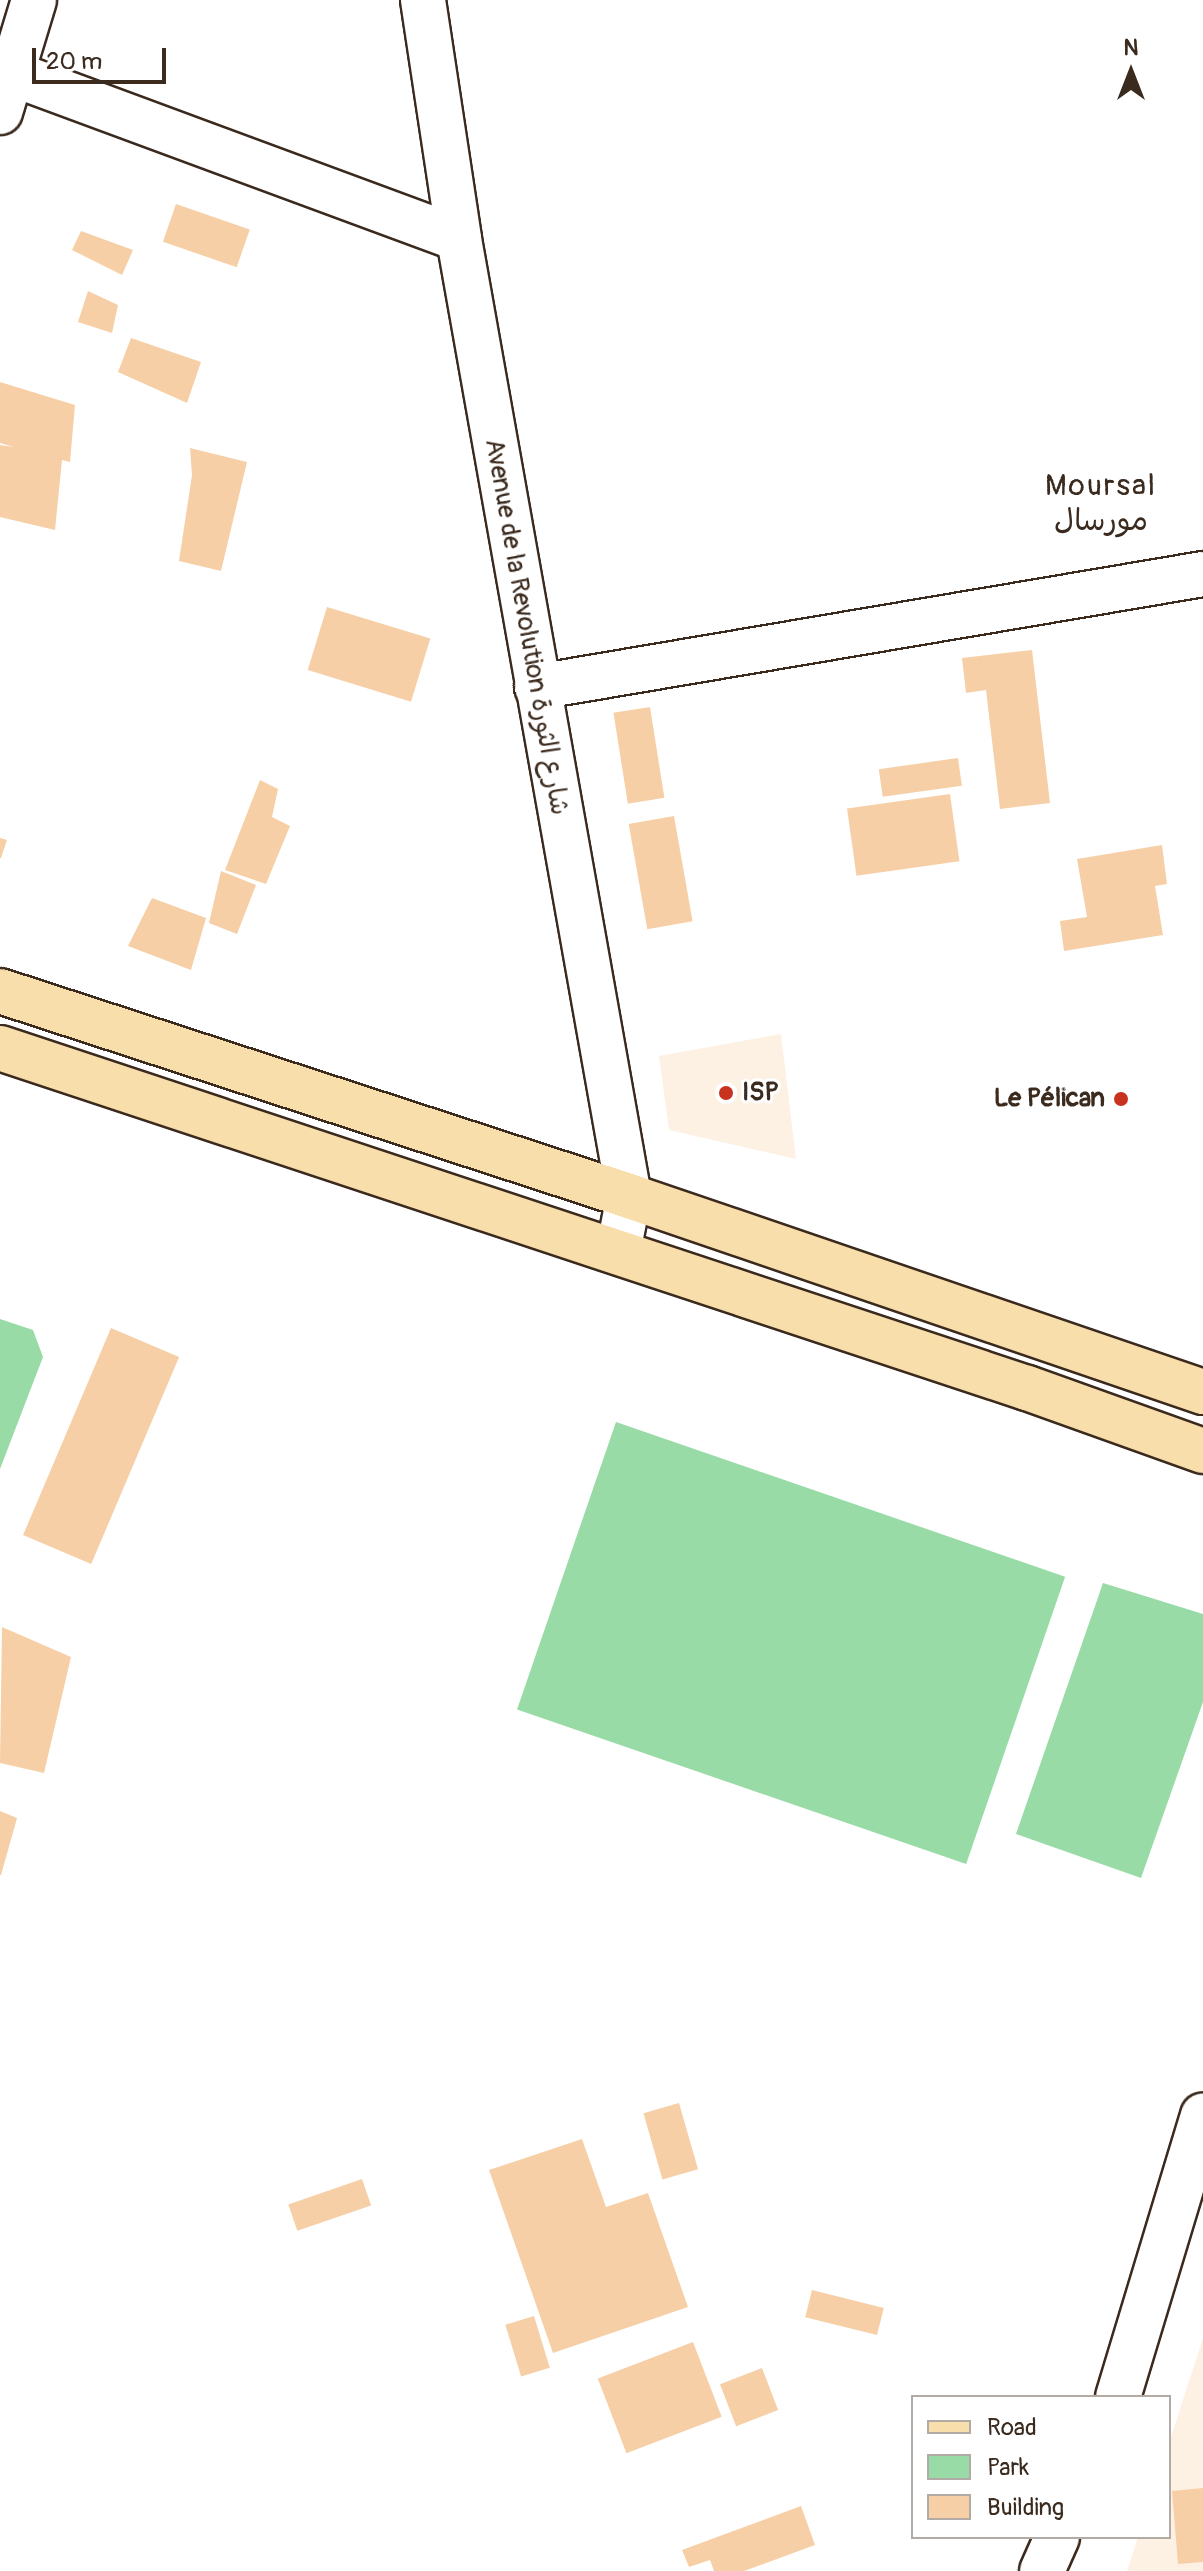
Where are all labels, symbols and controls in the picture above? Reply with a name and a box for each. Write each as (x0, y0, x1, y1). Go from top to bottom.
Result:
scale bar (36, 32, 170, 82)
north arrow (1091, 32, 1171, 112)
text: N (1124, 34, 1138, 62)
text: 20 m (46, 47, 102, 76)
street label: Avenue de la Revolution شارع الثورة (478, 436, 574, 818)
district label: Moursal مورسال (1045, 468, 1157, 538)
place label: ISP (742, 1077, 779, 1109)
place label: Le Pélican (994, 1083, 1105, 1115)
marker: ISP (717, 1084, 735, 1102)
marker: Le Pélican (1112, 1090, 1130, 1108)
legend (911, 2395, 1171, 2539)
text: Road (987, 2413, 1037, 2442)
text: Park (987, 2453, 1029, 2482)
text: Building (987, 2493, 1064, 2522)

